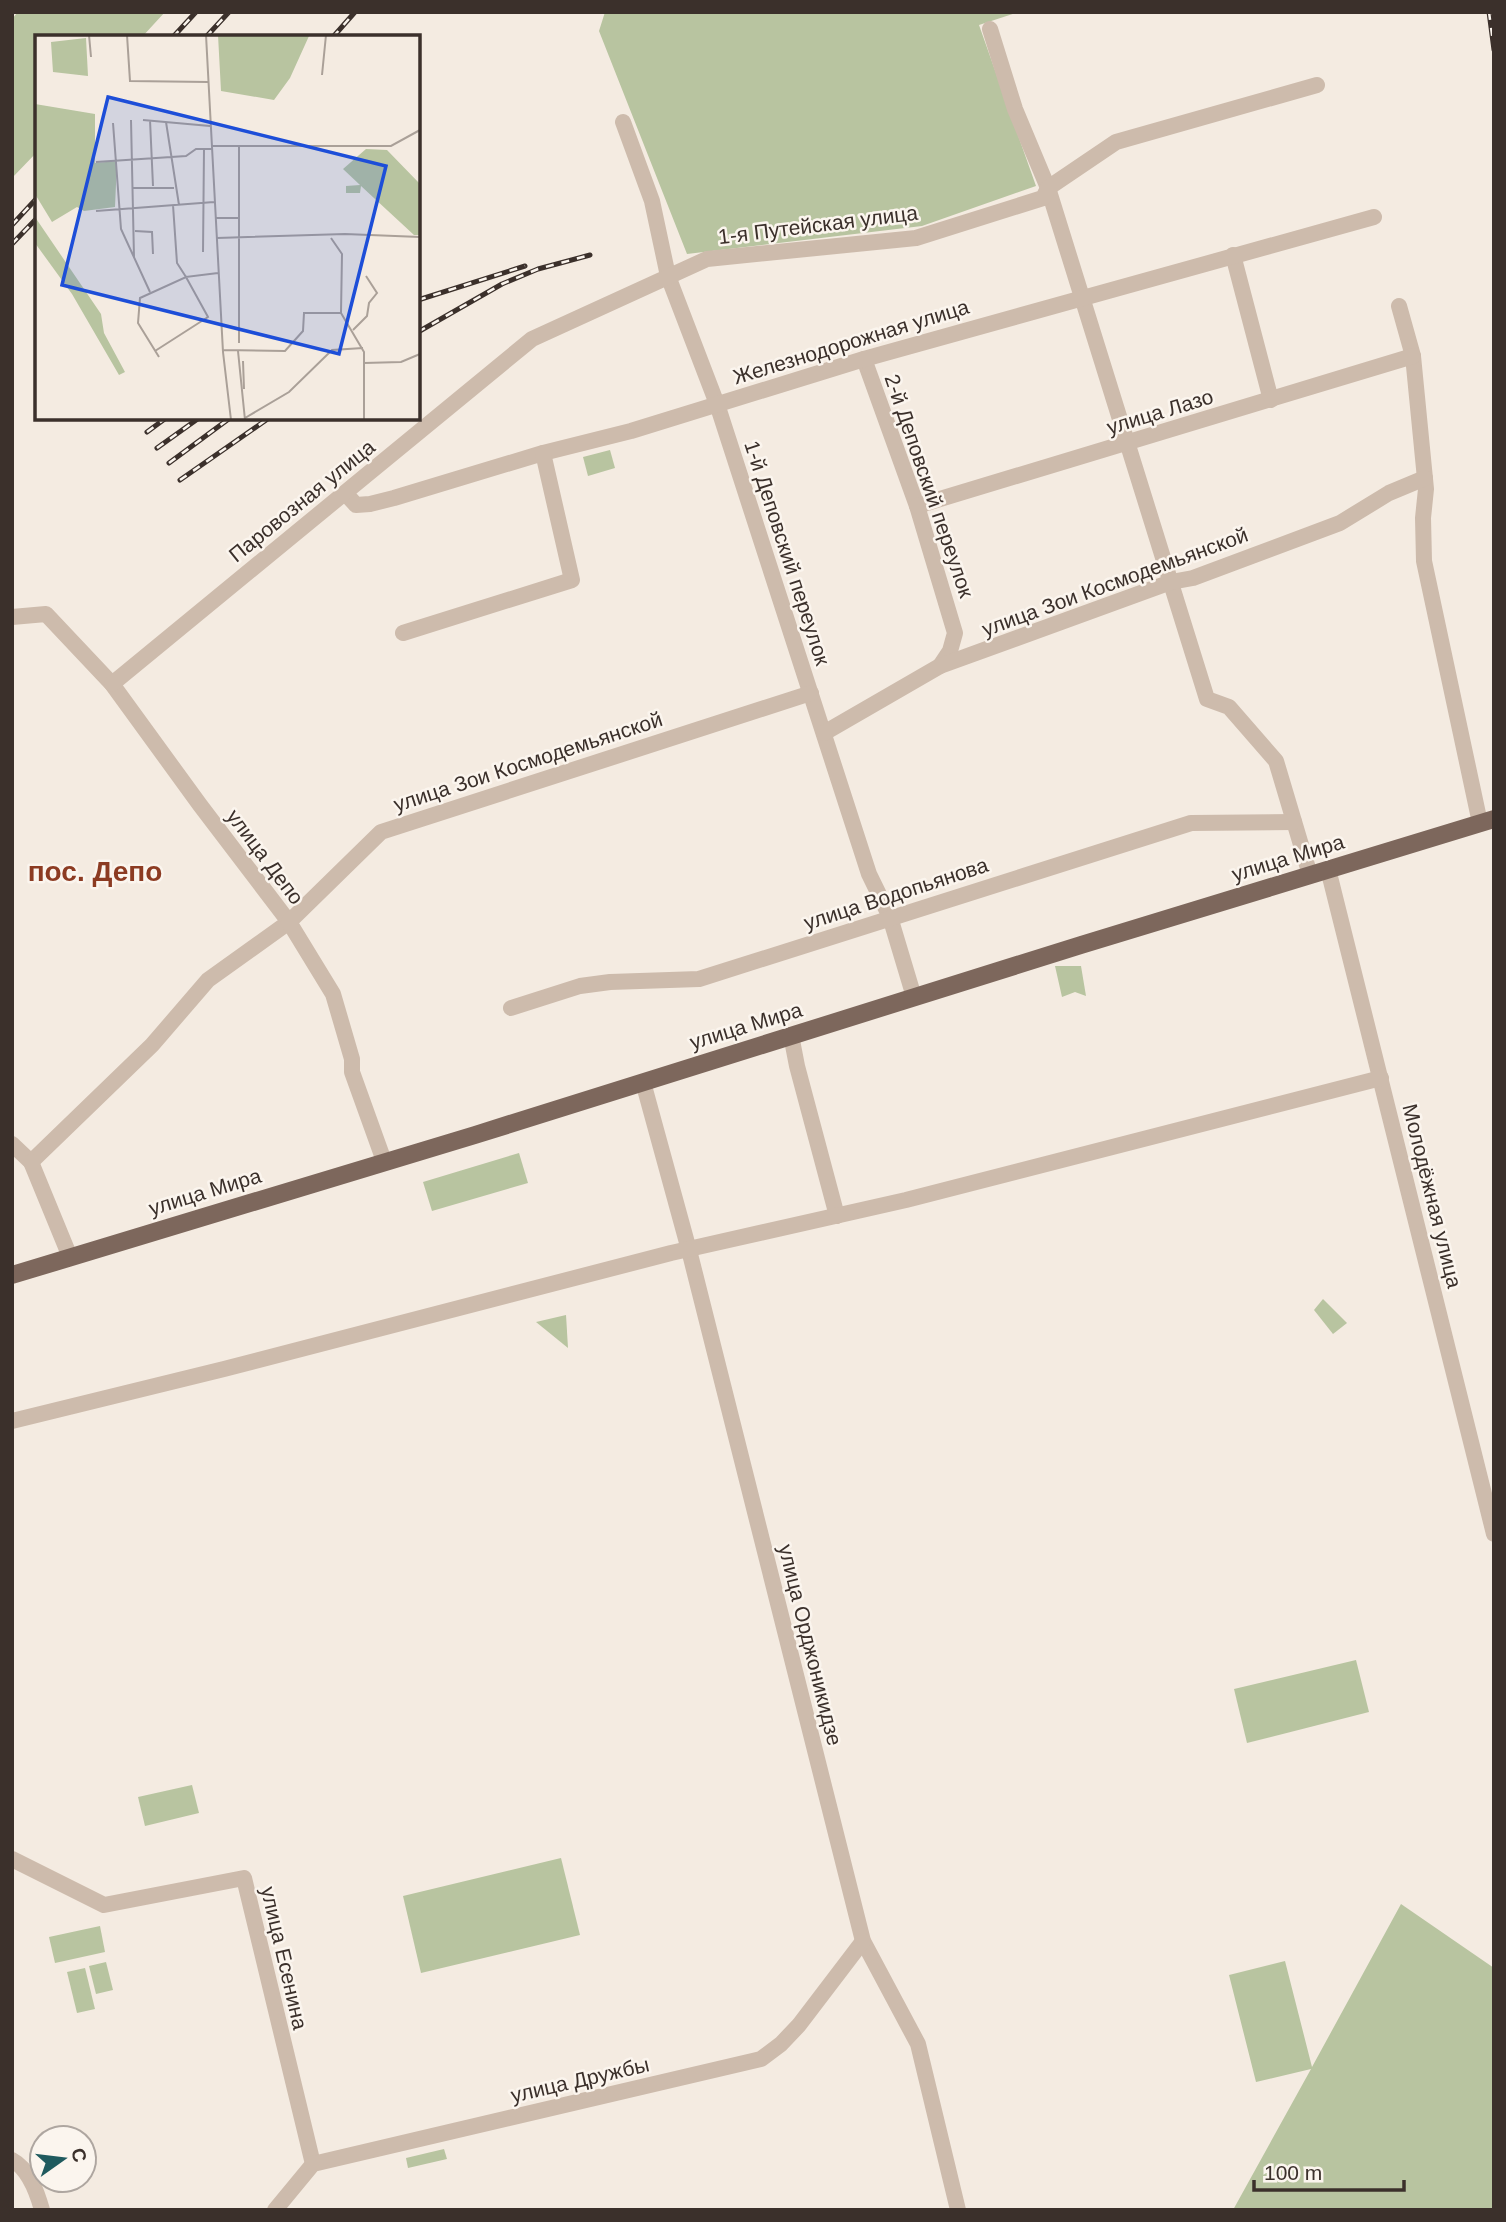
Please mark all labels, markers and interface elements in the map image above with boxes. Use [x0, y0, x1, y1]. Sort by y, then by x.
inset map [35, 35, 420, 420]
street label: 1-я Путейская улица [717, 201, 919, 248]
street label: Железнодорожная улица [730, 295, 972, 388]
street label: 2-й Деповский переулок [880, 371, 979, 601]
street label: улица Лазо [1104, 384, 1216, 439]
street label: Паровозная улица [224, 435, 379, 566]
street label: 1-й Деповский переулок [740, 438, 835, 669]
street label: улица Зои Космодемьянской [979, 523, 1251, 640]
street label: улица Зои Космодемьянской [391, 707, 665, 816]
street label: улица Депо [222, 805, 308, 909]
street label: улица Мира [1229, 829, 1347, 885]
street label: улица Водопьянова [801, 853, 991, 934]
district label: пос. Депо [28, 856, 162, 887]
street label: улица Мира [687, 997, 805, 1053]
street label: Молодёжная улица [1398, 1101, 1467, 1291]
street label: улица Мира [146, 1163, 264, 1219]
street label: улица Орджоникидзе [774, 1542, 847, 1748]
street label: улица Есенина [257, 1884, 312, 2032]
street label: улица Дружбы [508, 2052, 651, 2107]
north arrow [28, 2124, 98, 2194]
text: С [67, 2146, 91, 2164]
scale bar [1254, 2148, 1404, 2192]
text: 100 m [1264, 2161, 1322, 2184]

